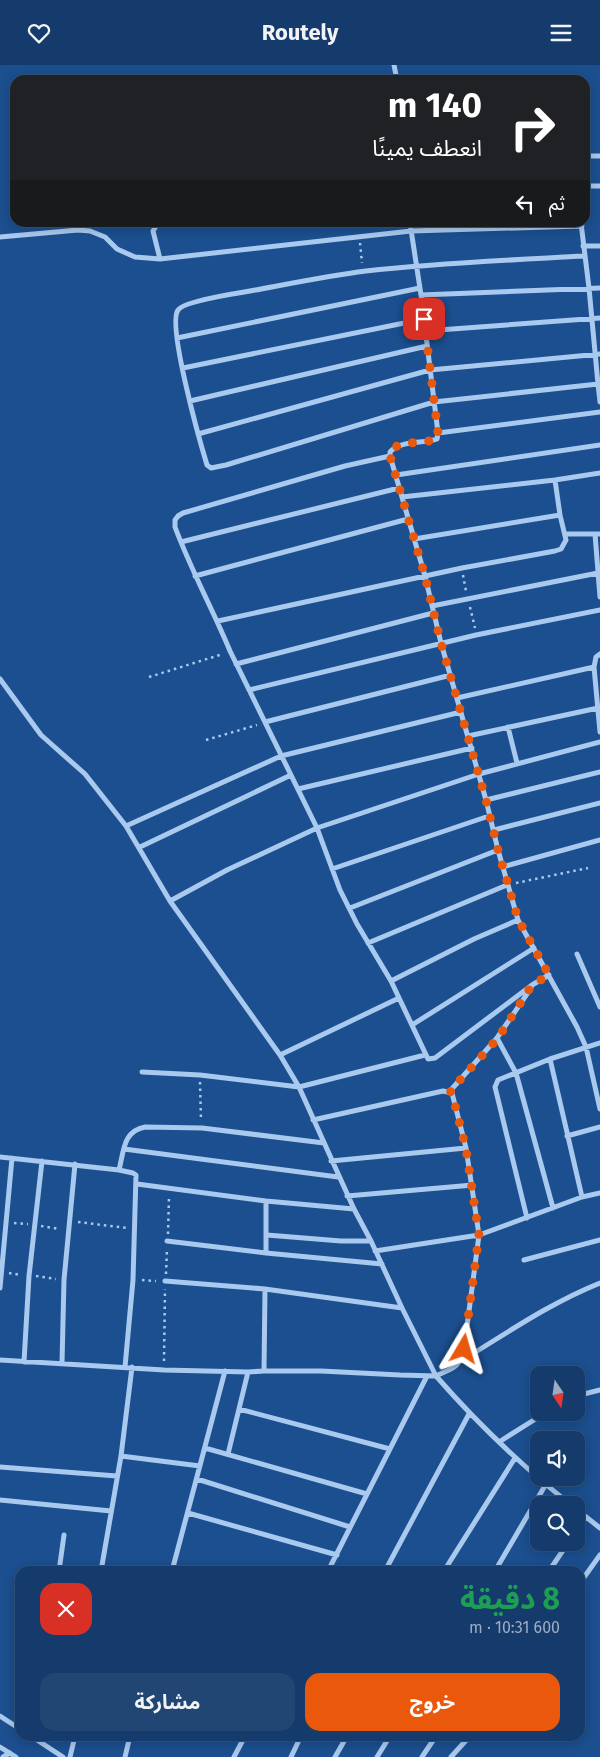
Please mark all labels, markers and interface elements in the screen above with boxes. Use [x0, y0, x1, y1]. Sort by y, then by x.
icon: heart [25, 19, 53, 47]
text: Routely [262, 19, 338, 46]
icon: menu [547, 19, 575, 47]
text: 140 m [388, 84, 482, 126]
icon: right [500, 95, 565, 160]
text: انعطف يمينًا [372, 135, 482, 162]
icon: left [511, 190, 539, 218]
text: ثم [549, 192, 565, 215]
pin [403, 298, 445, 340]
icon: arrive [410, 305, 438, 333]
position arrow [437, 1322, 489, 1374]
north arrow [530, 1366, 585, 1421]
map controls [530, 1366, 585, 1551]
button: sound [530, 1431, 585, 1486]
button: search [530, 1496, 585, 1551]
text: 8 دقيقة [460, 1581, 560, 1617]
button: close [40, 1583, 92, 1635]
text: 600 m · 10:31 [469, 1618, 560, 1637]
button: مشاركة [40, 1673, 295, 1731]
button: خروج [305, 1673, 560, 1731]

